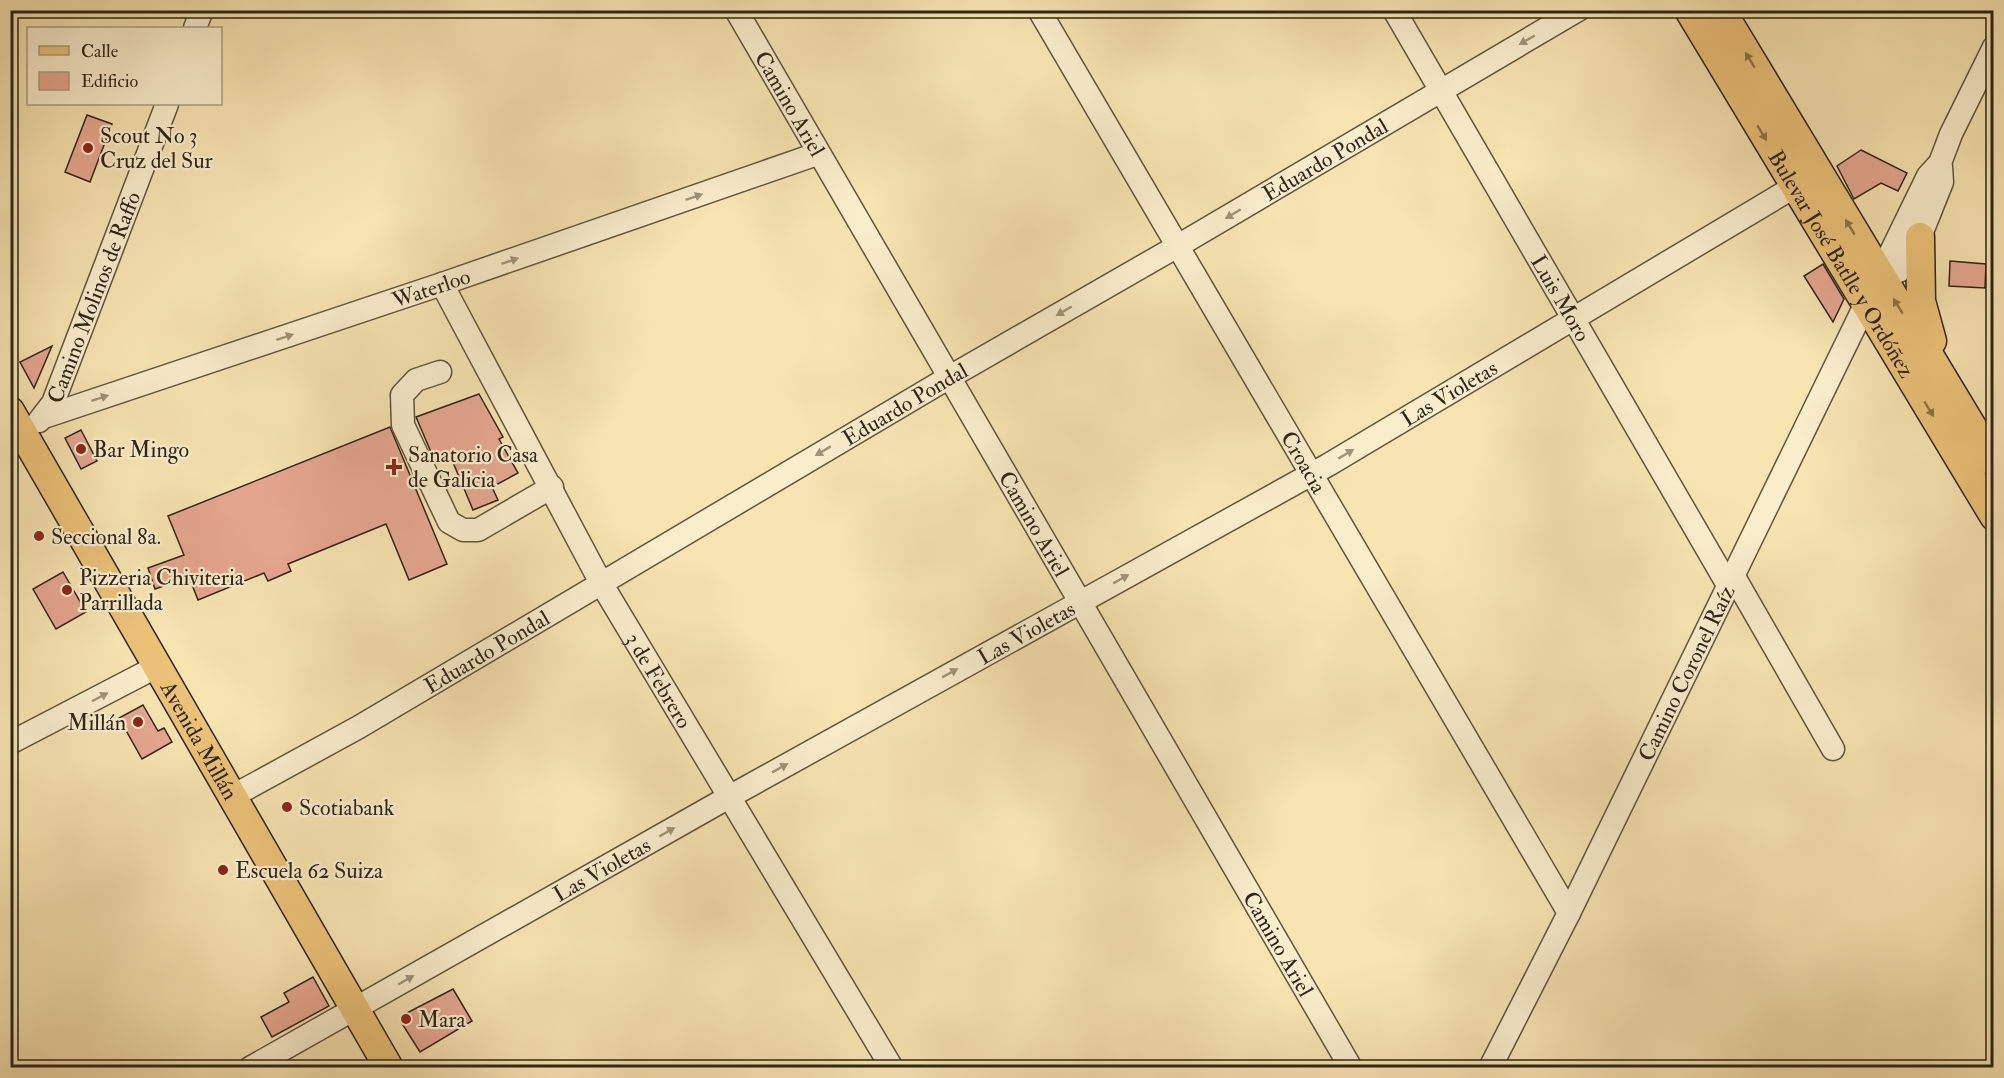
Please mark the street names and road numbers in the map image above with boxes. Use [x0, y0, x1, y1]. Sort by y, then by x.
street label: Camino Ariel [748, 46, 831, 162]
street label: Eduardo Pondal [1258, 112, 1393, 208]
street label: Bulevar José Batlle y Ordóñez [1762, 145, 1920, 383]
street label: Camino Molinos de Raffo [41, 188, 147, 407]
street label: Luis Moro [1524, 250, 1597, 347]
street label: Waterloo [388, 262, 474, 315]
street label: Las Violetas [1396, 354, 1503, 433]
street label: Eduardo Pondal [837, 357, 973, 452]
street label: Croacia [1274, 426, 1333, 499]
street label: Camino Ariel [992, 466, 1075, 582]
street label: Camino Coronel Raíz [1632, 581, 1742, 766]
street label: Las Violetas [973, 595, 1080, 671]
street label: Eduardo Pondal [419, 604, 555, 700]
street label: 3 de Febrero [619, 628, 698, 734]
street label: Avenida Millán [153, 675, 244, 805]
street label: Las Violetas [548, 831, 656, 909]
street label: Camino Ariel [1236, 886, 1320, 1002]

